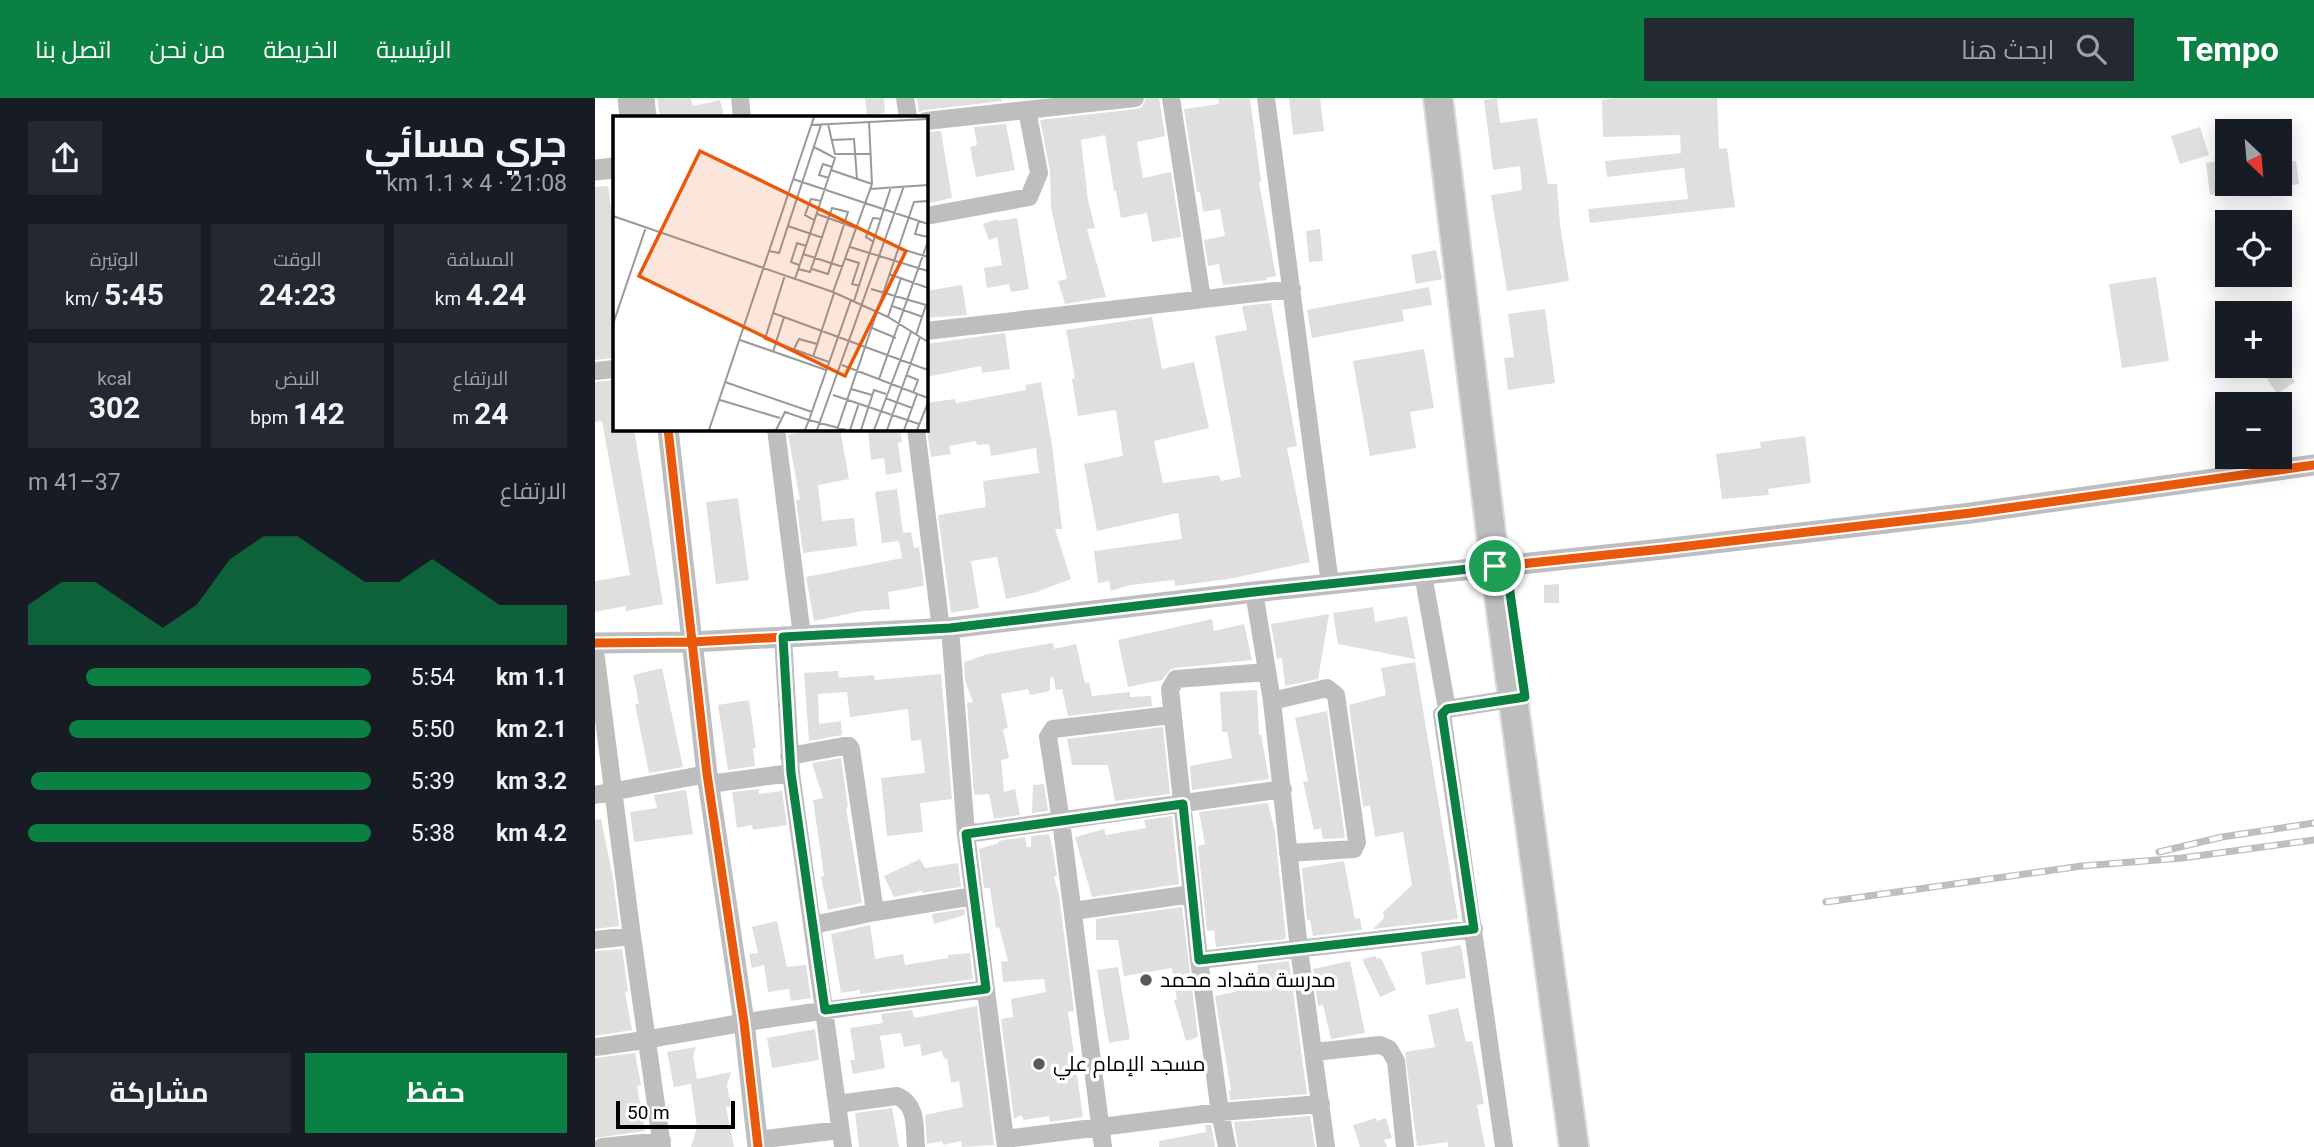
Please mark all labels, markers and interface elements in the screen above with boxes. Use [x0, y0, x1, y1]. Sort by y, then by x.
search box [1644, 18, 2134, 81]
icon: search [2072, 30, 2110, 68]
text: Tempo [2176, 30, 2279, 69]
text: ابحث هنا [1961, 35, 2054, 65]
text: اتصل بنا [35, 36, 112, 64]
text: من نحن [150, 36, 225, 64]
text: الخريطة [263, 36, 338, 64]
text: الرئيسية [376, 36, 452, 64]
inset map [613, 116, 927, 430]
north arrow [2215, 119, 2293, 196]
map controls [2215, 119, 2292, 469]
button: share [28, 121, 102, 195]
text: جري مسائي [365, 122, 567, 166]
text: 21:08 · 4 × 1.1 km [386, 170, 567, 197]
button: locate [2215, 210, 2292, 287]
text: الوتيرة [90, 248, 139, 271]
text: الوقت [273, 248, 322, 271]
text: المسافة [447, 248, 514, 271]
text: 5:45 [104, 277, 164, 312]
text: 24:23 [259, 277, 336, 312]
text: 4.24 [466, 277, 526, 312]
text: /km [65, 287, 104, 310]
text: km [435, 287, 466, 310]
button: + [2215, 301, 2292, 378]
text: kcal [97, 367, 132, 390]
text: النبض [275, 367, 320, 390]
text: الارتفاع [453, 367, 508, 390]
text: 302 [89, 390, 140, 425]
button: − [2215, 392, 2292, 469]
text: 142 [293, 396, 345, 431]
text: 24 [474, 396, 508, 431]
text: bpm [250, 406, 293, 429]
text: m [453, 406, 474, 429]
text: 37–41 m [28, 469, 121, 496]
text: الارتفاع [500, 478, 567, 505]
pin [1465, 536, 1525, 596]
icon: arrive [1476, 547, 1514, 585]
text: 5:54 [411, 664, 455, 691]
text: 1.1 km [496, 664, 567, 691]
text: 5:50 [411, 716, 455, 743]
text: 2.1 km [496, 716, 567, 743]
text: 5:39 [411, 768, 455, 795]
text: 3.2 km [496, 768, 567, 795]
text: 5:38 [411, 820, 455, 847]
text: 4.2 km [496, 820, 567, 847]
place label: مدرسة مقداد محمد [1160, 968, 1336, 992]
marker: مدرسة مقداد محمد [1138, 972, 1154, 988]
place label: مسجد الإمام علي [1053, 1052, 1205, 1080]
button: مشاركة [28, 1053, 291, 1133]
button: حفظ [305, 1053, 567, 1133]
marker: مسجد الإمام علي [1031, 1056, 1047, 1072]
scale bar [616, 1098, 735, 1130]
text: 50 m [627, 1101, 670, 1124]

